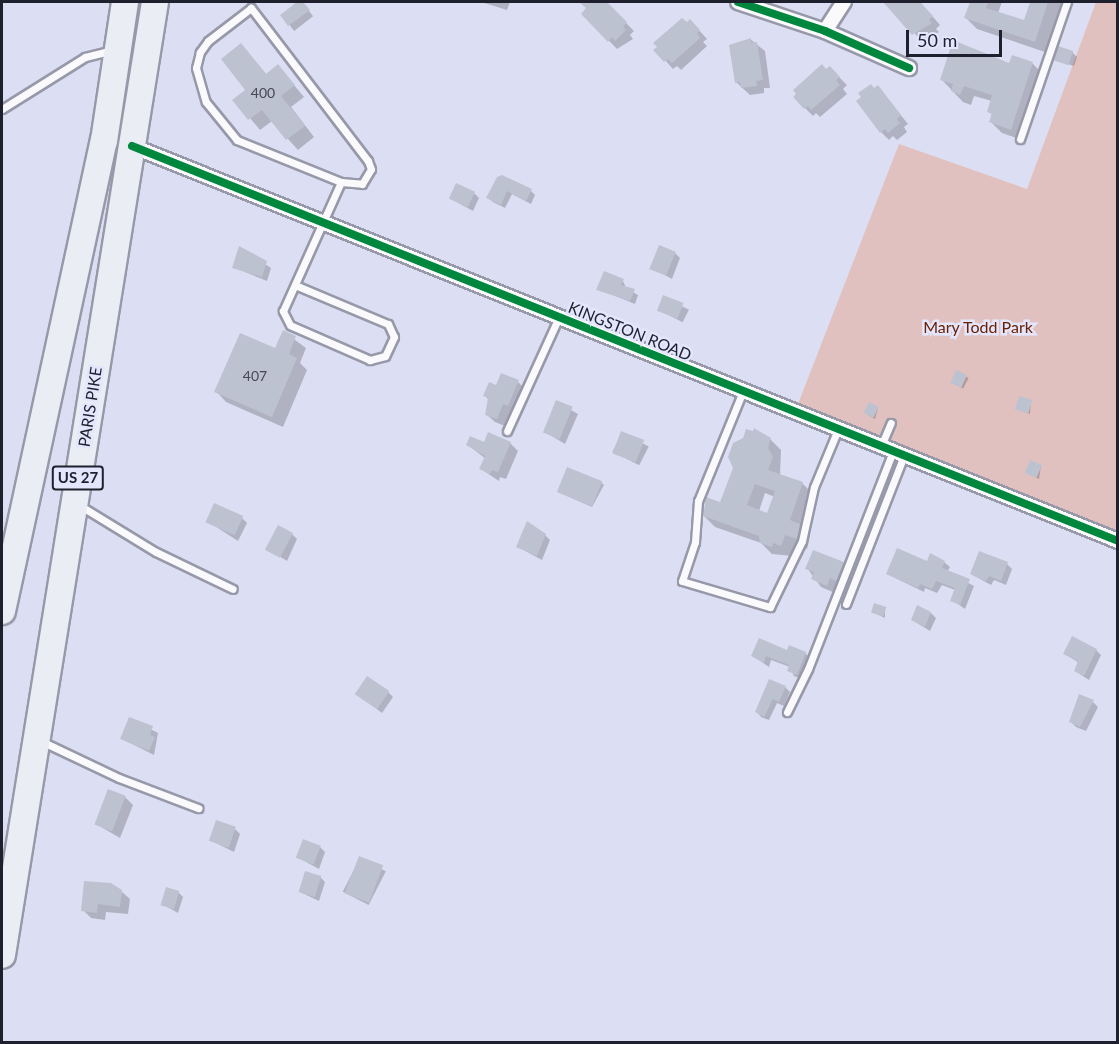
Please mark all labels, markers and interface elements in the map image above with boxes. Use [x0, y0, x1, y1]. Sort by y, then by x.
scale bar [909, 18, 1005, 56]
text: 50 m [917, 29, 957, 51]
house number: 400 [251, 85, 275, 101]
street label: KINGSTON ROAD [566, 298, 694, 364]
park label: Mary Todd Park [923, 317, 1033, 337]
street label: PARIS PIKE [74, 366, 106, 448]
house number: 407 [243, 368, 267, 384]
road number: US 27 [51, 466, 105, 490]

